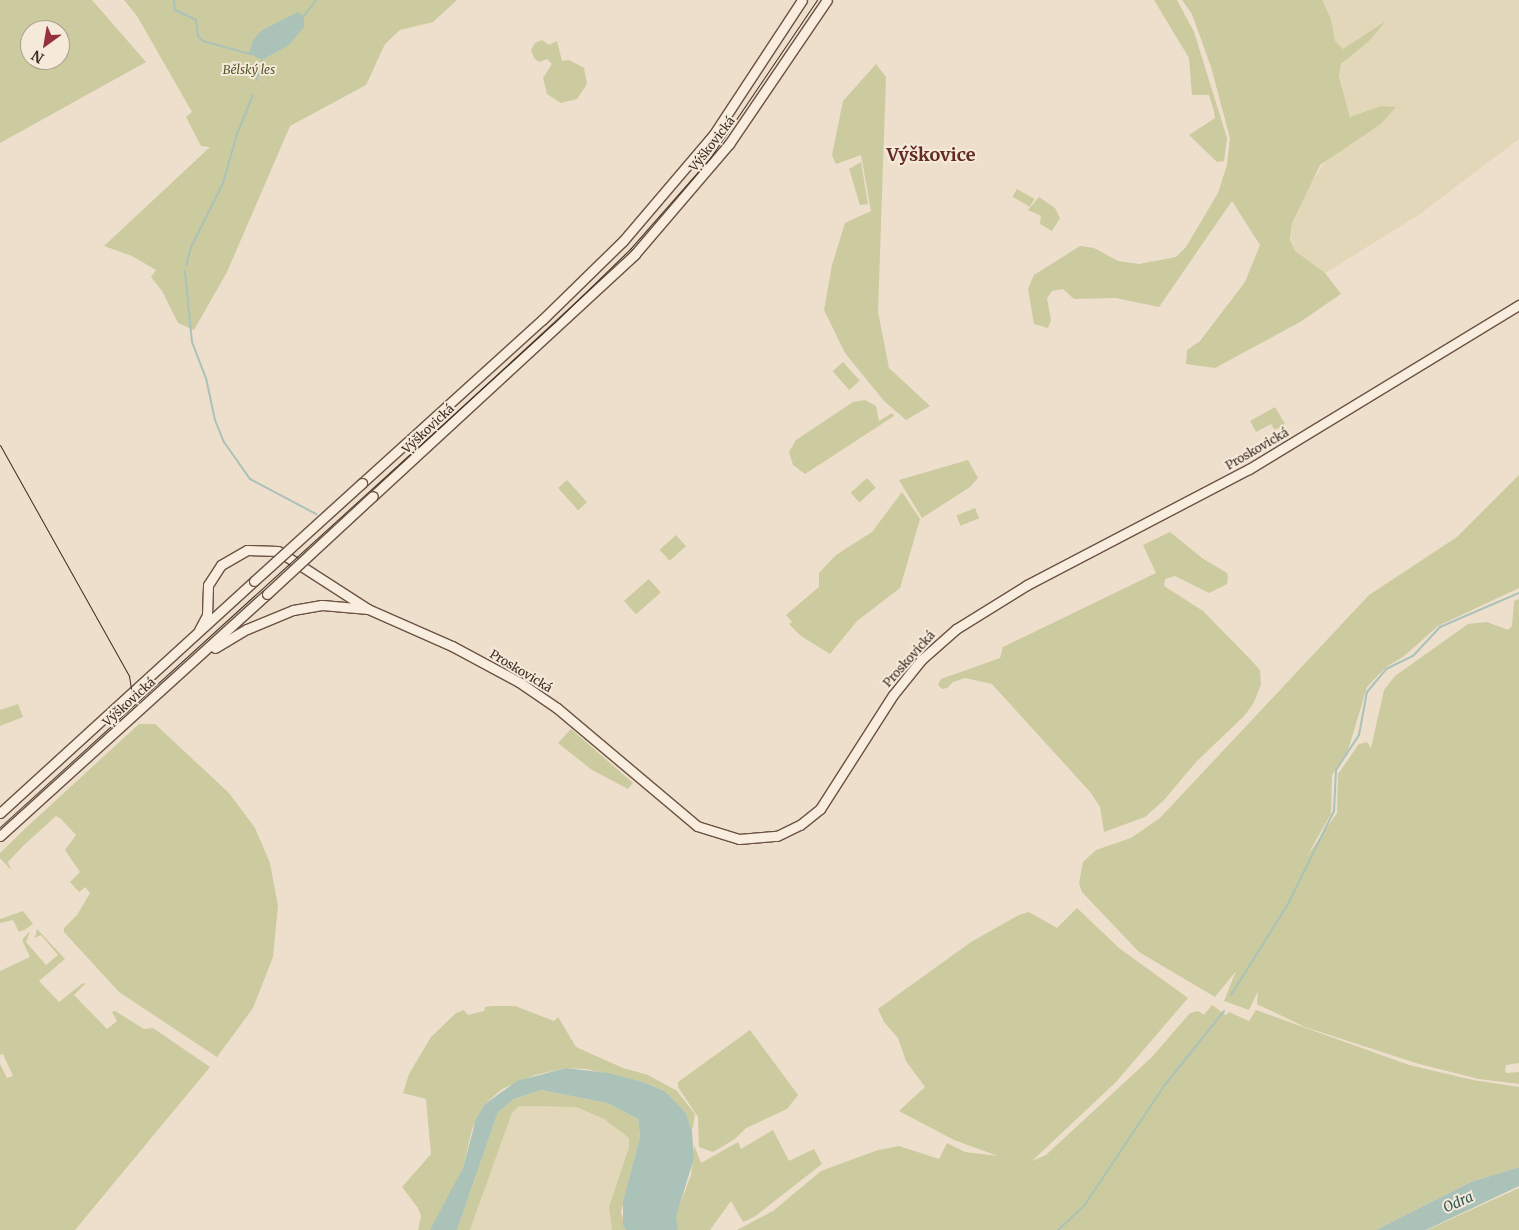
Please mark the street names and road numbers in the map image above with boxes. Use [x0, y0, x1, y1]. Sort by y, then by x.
street label: Výškovická [686, 114, 738, 174]
street label: Výškovická [399, 401, 457, 457]
street label: Proskovická [1223, 425, 1291, 473]
street label: Proskovická [880, 628, 938, 690]
street label: Proskovická [487, 647, 555, 695]
street label: Výškovická [100, 675, 158, 729]

